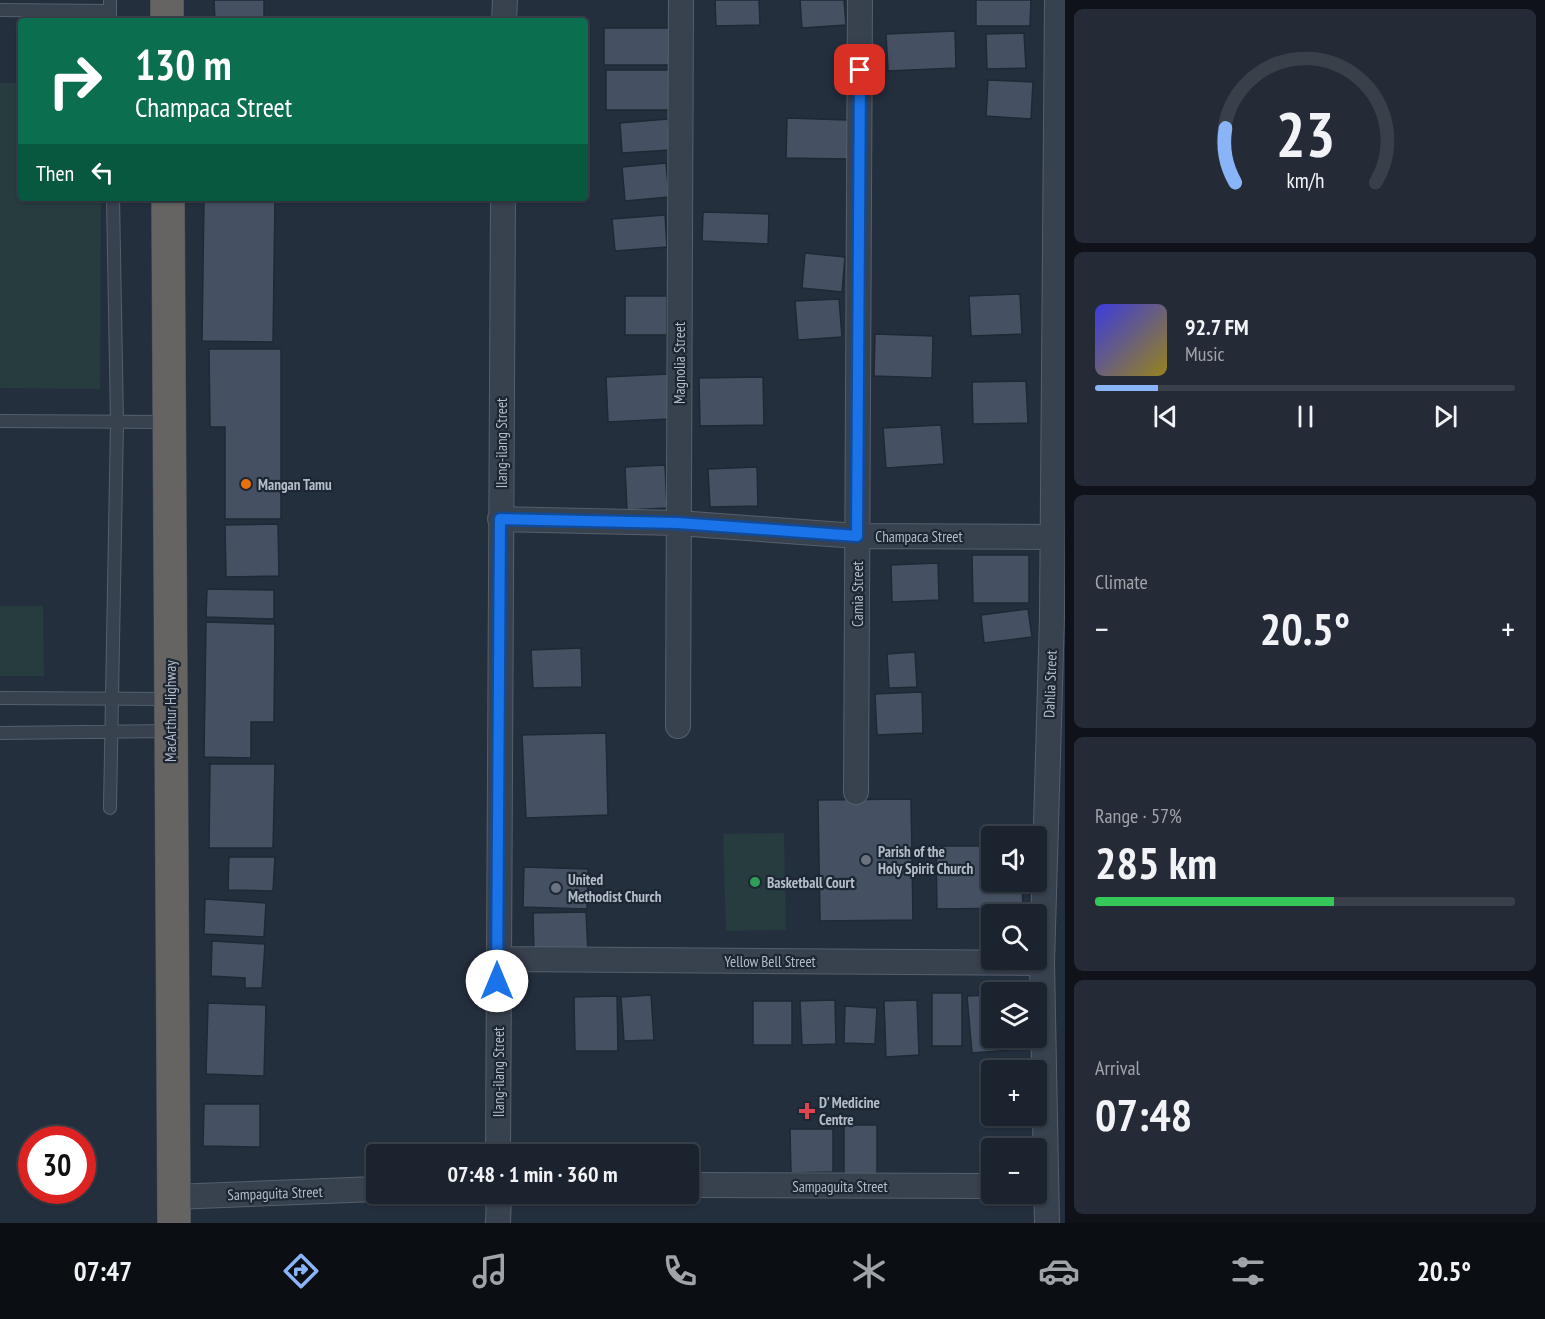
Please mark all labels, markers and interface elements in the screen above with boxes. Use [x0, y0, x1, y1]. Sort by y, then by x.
text: 130 m [135, 37, 232, 92]
icon: right [36, 42, 114, 120]
pin [834, 44, 885, 95]
icon: arrive [843, 53, 876, 86]
text: Champaca Street [135, 90, 292, 124]
text: 23 [1275, 93, 1335, 174]
icon: left [86, 156, 119, 189]
text: Then [36, 159, 74, 187]
text: km/h [1286, 166, 1324, 194]
text: 92.7 FM [1185, 313, 1249, 341]
street label: Magnolia Street [670, 322, 689, 404]
text: Music [1185, 341, 1225, 367]
street label: Ilang-ilang Street [492, 398, 511, 488]
icon: previous [1149, 400, 1182, 433]
icon: pause [1289, 400, 1322, 433]
icon: next [1429, 400, 1462, 433]
place label: Mangan Tamu [258, 475, 332, 494]
marker: Mangan Tamu [239, 477, 253, 491]
street label: Champaca Street [875, 527, 963, 546]
street label: Camia Street [848, 561, 867, 627]
text: Climate [1095, 569, 1148, 595]
text: 20.5° [1260, 599, 1350, 657]
text: − [1095, 607, 1109, 650]
text: + [1501, 607, 1515, 650]
street label: Dahlia Street [1039, 650, 1061, 718]
street label: MacArthur Highway [161, 660, 180, 762]
text: Range · 57% [1095, 803, 1182, 829]
map controls [981, 826, 1047, 1204]
button: sound [981, 826, 1047, 892]
text: 285 km [1095, 833, 1217, 891]
place label: Parish of the Holy Spirit Church [878, 842, 974, 878]
marker: Parish of the Holy Spirit Church [859, 853, 873, 867]
place label: United Methodist Church [568, 870, 662, 906]
place label: Basketball Court [767, 873, 855, 892]
marker: Basketball Court [748, 875, 762, 889]
marker: United Methodist Church [549, 881, 563, 895]
button: search [981, 904, 1047, 970]
position arrow [465, 949, 529, 1013]
street label: Yellow Bell Street [724, 952, 816, 971]
button: layers [981, 982, 1047, 1048]
street label: Ilang-ilang Street [489, 1027, 508, 1117]
text: Arrival [1095, 1055, 1140, 1081]
button: + [981, 1060, 1047, 1126]
text: 07:48 [1095, 1085, 1192, 1143]
place label: D' Medicine Centre [819, 1093, 880, 1129]
marker: D' Medicine Centre [800, 1104, 814, 1118]
speed limit sign: 30 [18, 1126, 96, 1204]
button: − [981, 1138, 1047, 1204]
text: 07:48 · 1 min · 360 m [447, 1160, 618, 1188]
street label: Sampaguita Street [792, 1177, 888, 1196]
street label: Sampaguita Street [227, 1182, 323, 1204]
icon: directions [280, 1250, 322, 1292]
icon: music [469, 1250, 511, 1292]
icon: phone [659, 1250, 701, 1292]
icon: climate [848, 1250, 890, 1292]
icon: car [1038, 1250, 1080, 1292]
icon: filters [1227, 1250, 1269, 1292]
text: 07:47 [74, 1254, 132, 1288]
text: 20.5° [1417, 1254, 1471, 1288]

